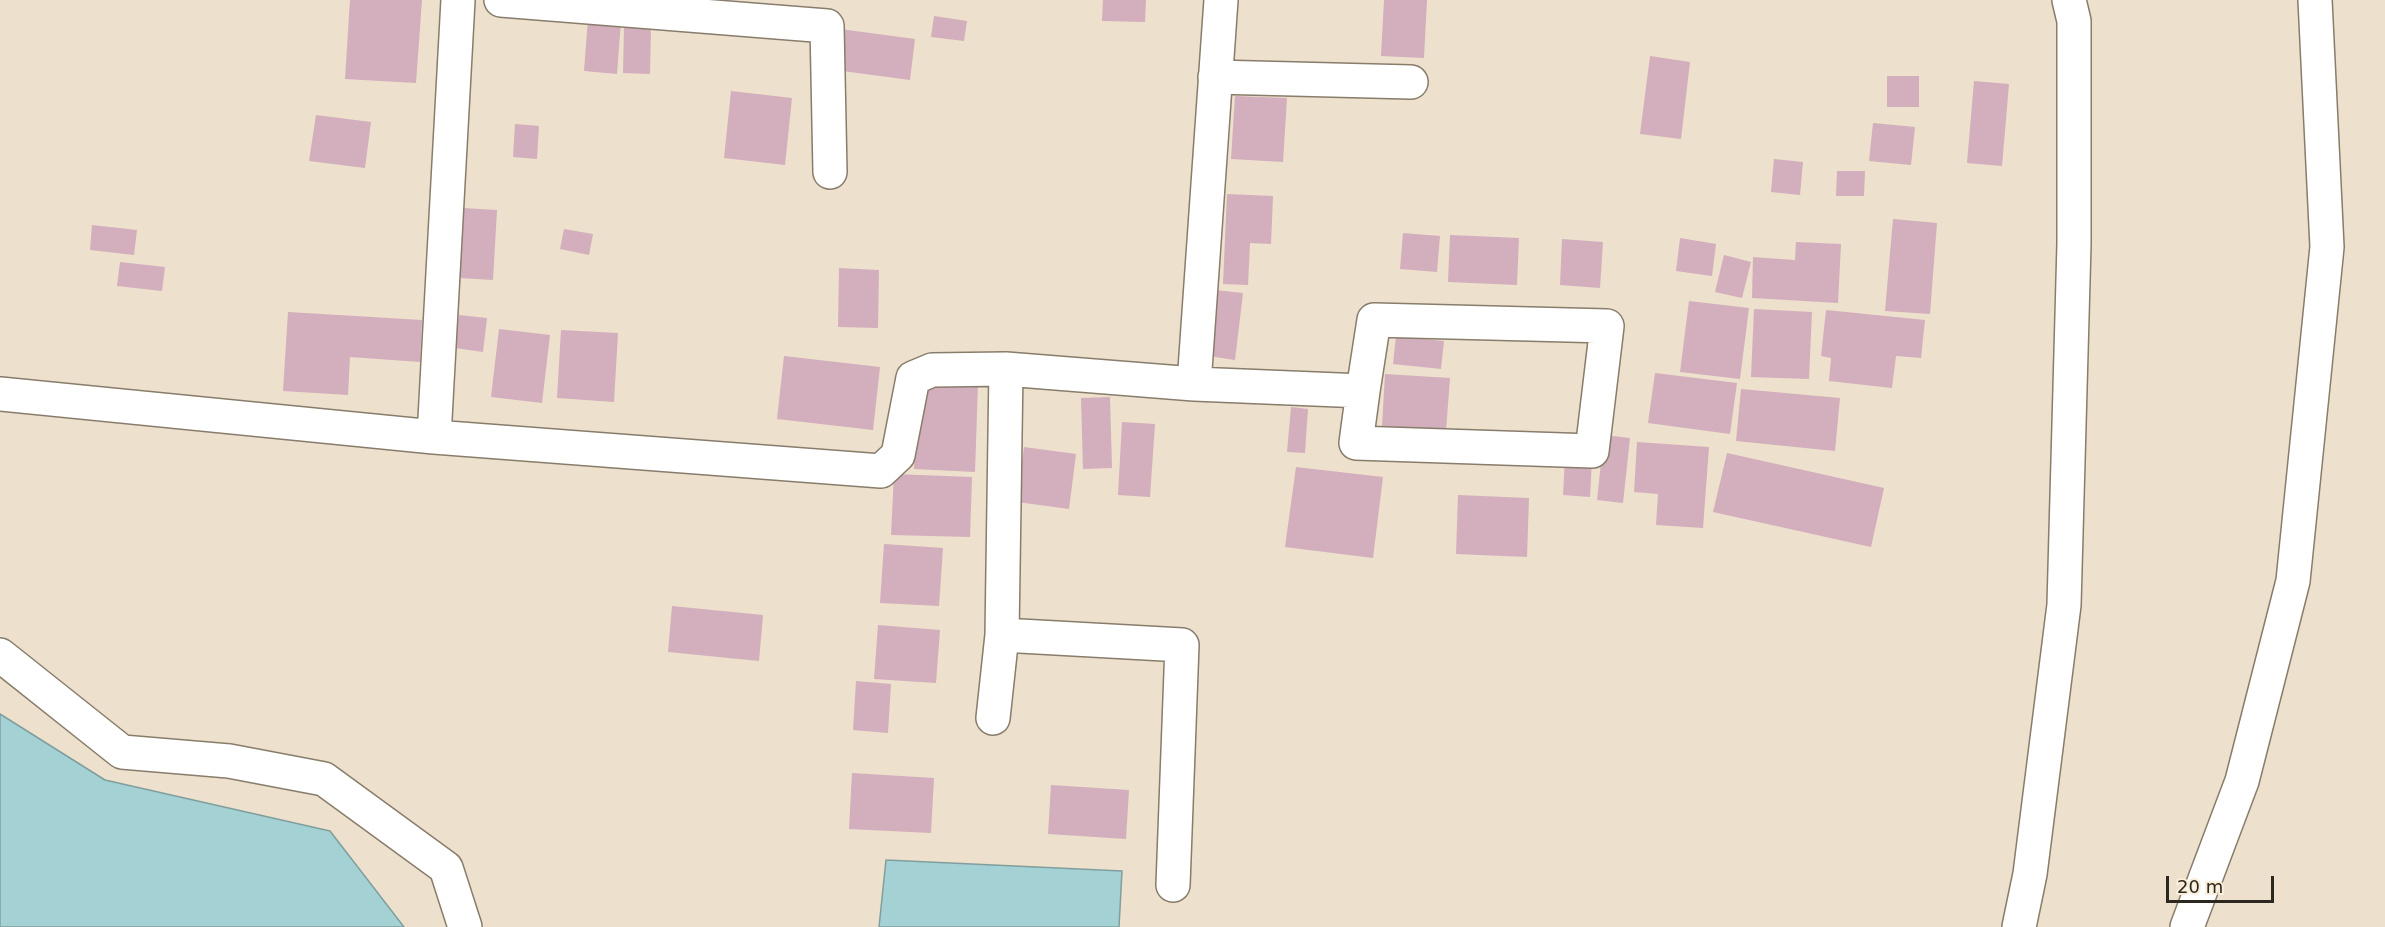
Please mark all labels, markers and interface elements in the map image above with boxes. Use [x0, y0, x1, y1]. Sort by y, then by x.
scale bar [2169, 864, 2277, 902]
text: 20 m [2177, 876, 2223, 897]

